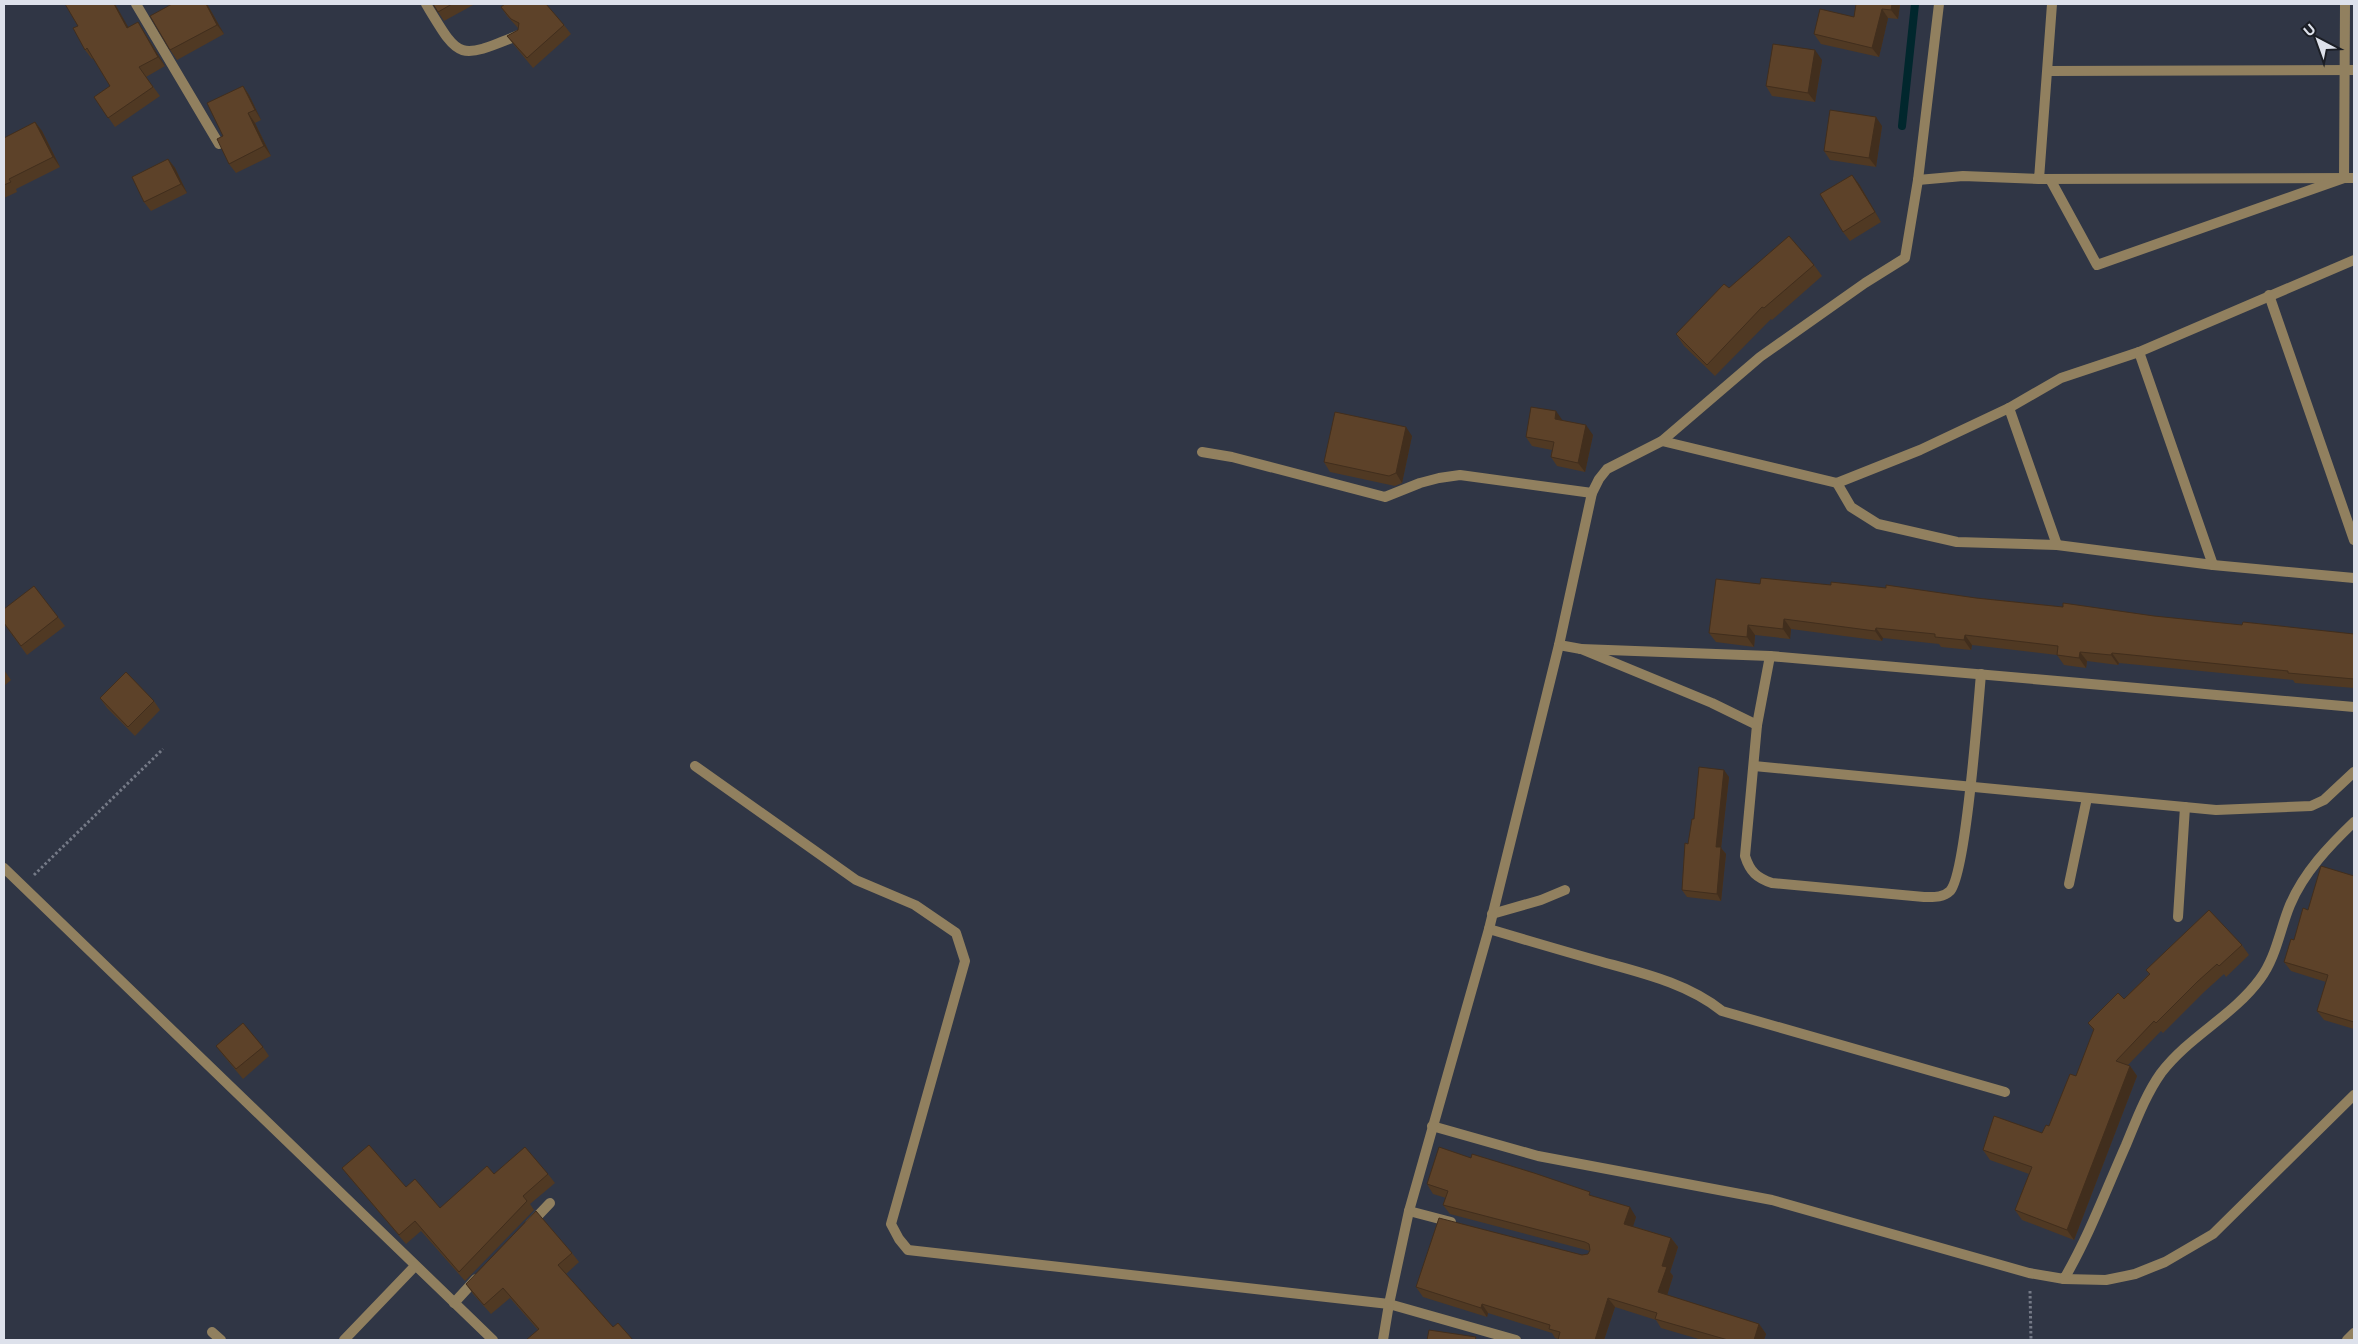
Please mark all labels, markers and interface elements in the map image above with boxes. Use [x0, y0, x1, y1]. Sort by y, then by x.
north arrow [2293, 15, 2343, 65]
text: U [2300, 20, 2319, 40]

